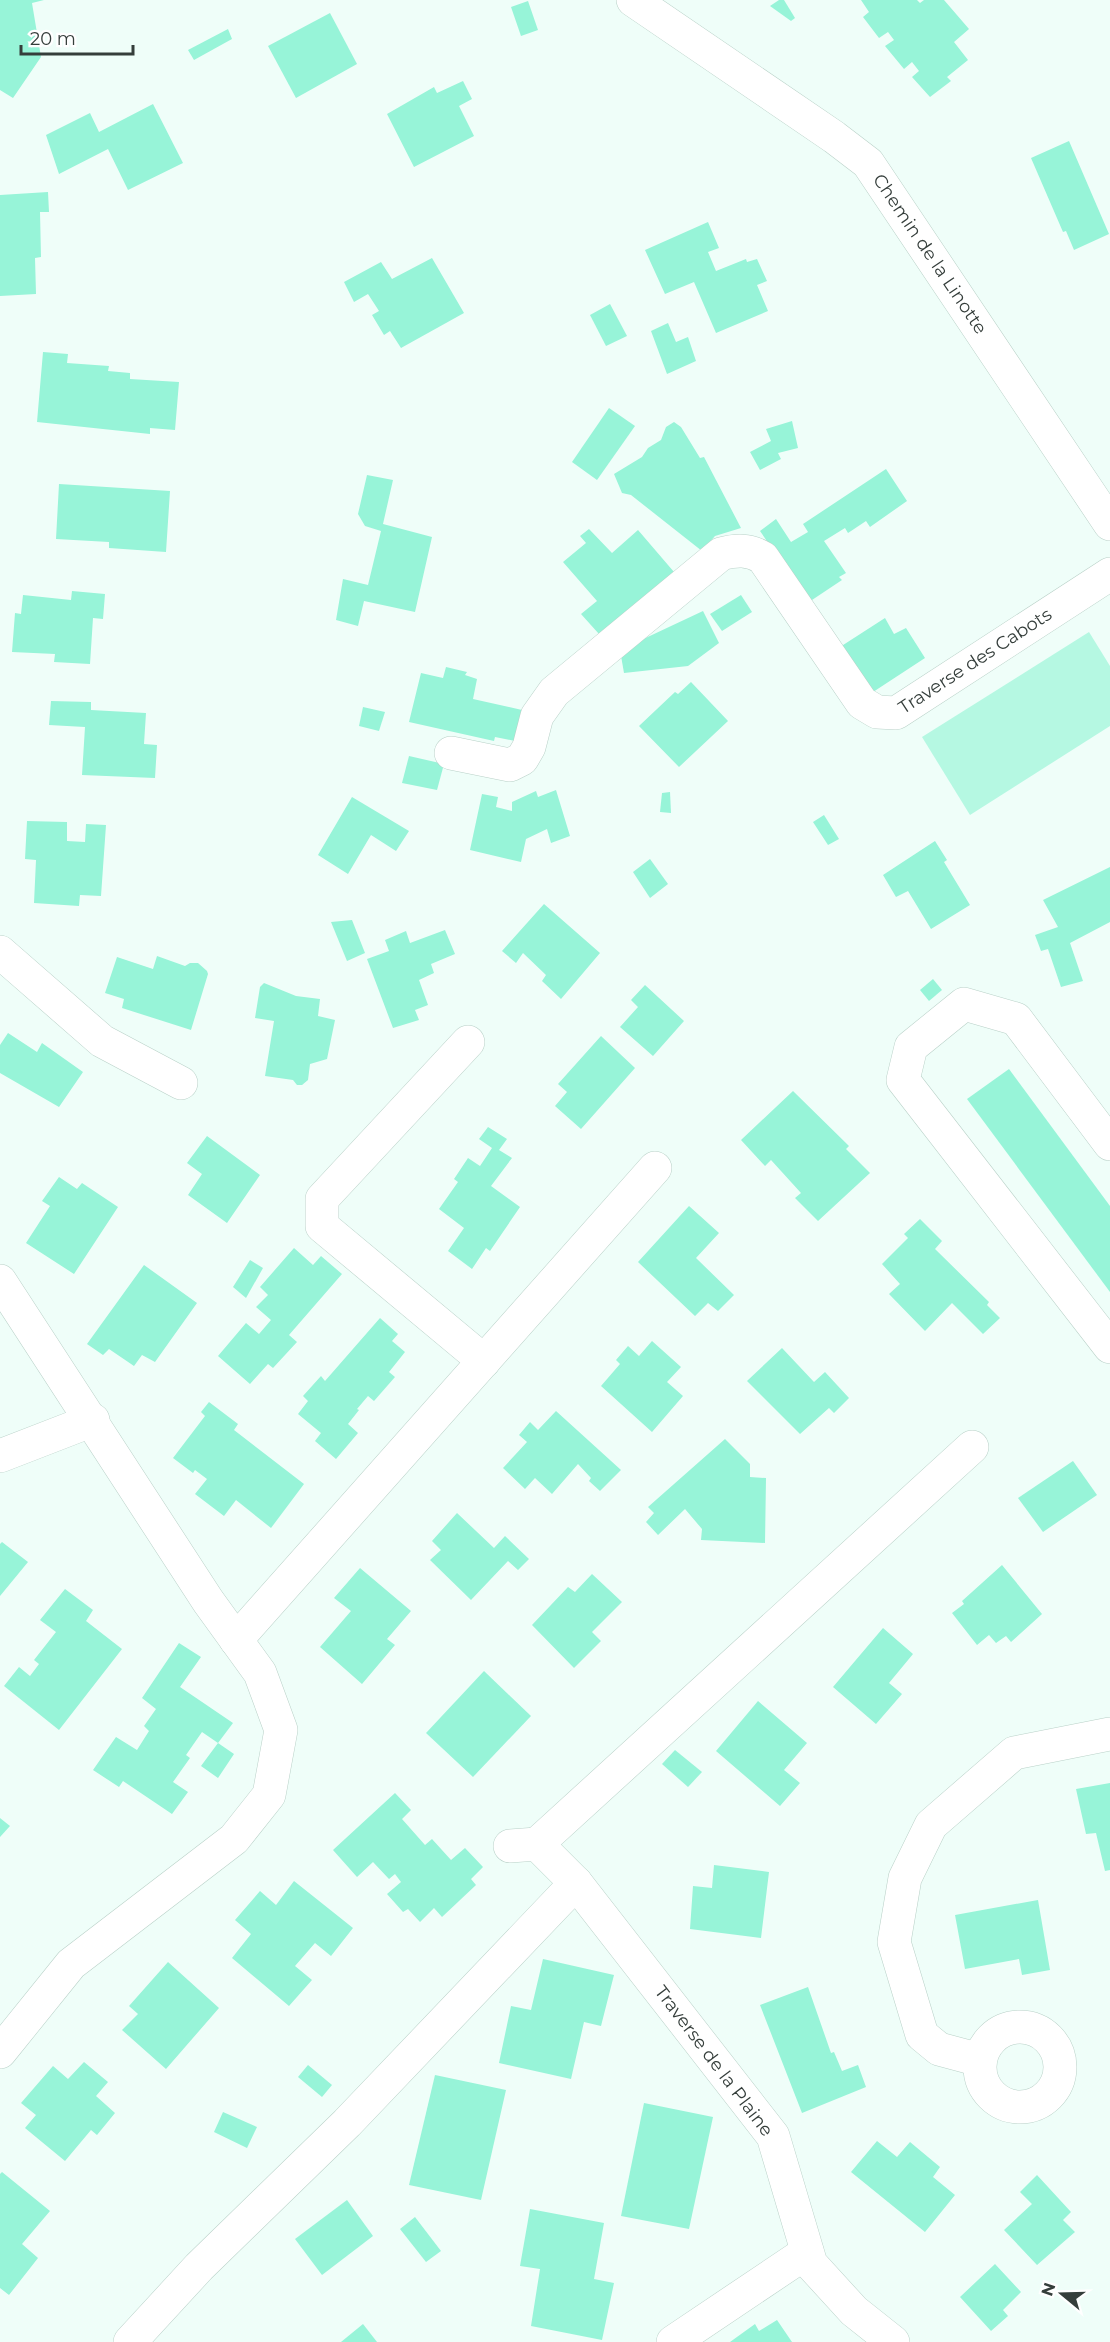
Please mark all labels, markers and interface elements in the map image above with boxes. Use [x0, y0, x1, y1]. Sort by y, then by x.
scale bar [21, 18, 134, 56]
text: 20 m [30, 28, 76, 50]
street label: Chemin de la Linotte [868, 170, 992, 338]
street label: Traverse des Cabots [894, 603, 1056, 719]
street label: Traverse de la Plaine [650, 1981, 778, 2141]
north arrow [1032, 2264, 1092, 2324]
text: N [1037, 2280, 1059, 2298]

